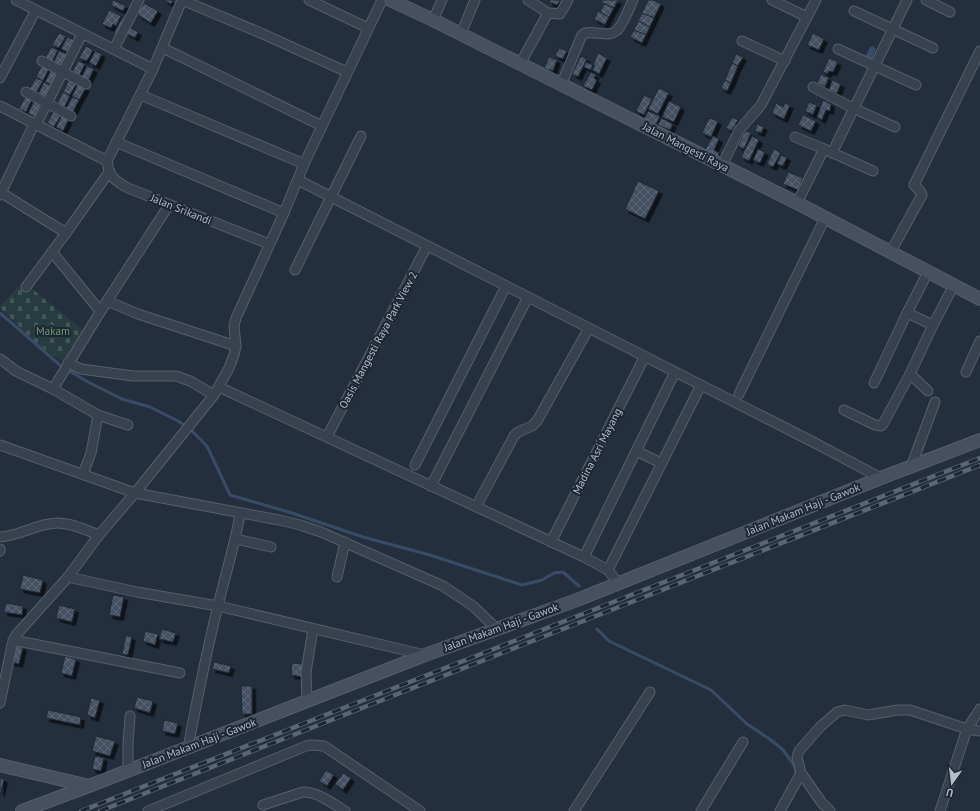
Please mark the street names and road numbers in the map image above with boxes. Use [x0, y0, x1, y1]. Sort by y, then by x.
street label: Jalan Mangesti Raya [640, 119, 731, 175]
street label: Jalan Srikandi [148, 190, 214, 228]
street label: Oasis Mangesti Raya Park View 2 [336, 269, 420, 411]
street label: Madina Asri Mayang [569, 406, 625, 496]
street label: Jalan Makam Haji - Gawok [743, 480, 862, 539]
street label: Jalan Makam Haji - Gawok [441, 599, 561, 655]
street label: Jalan Makam Haji - Gawok [139, 714, 259, 772]

